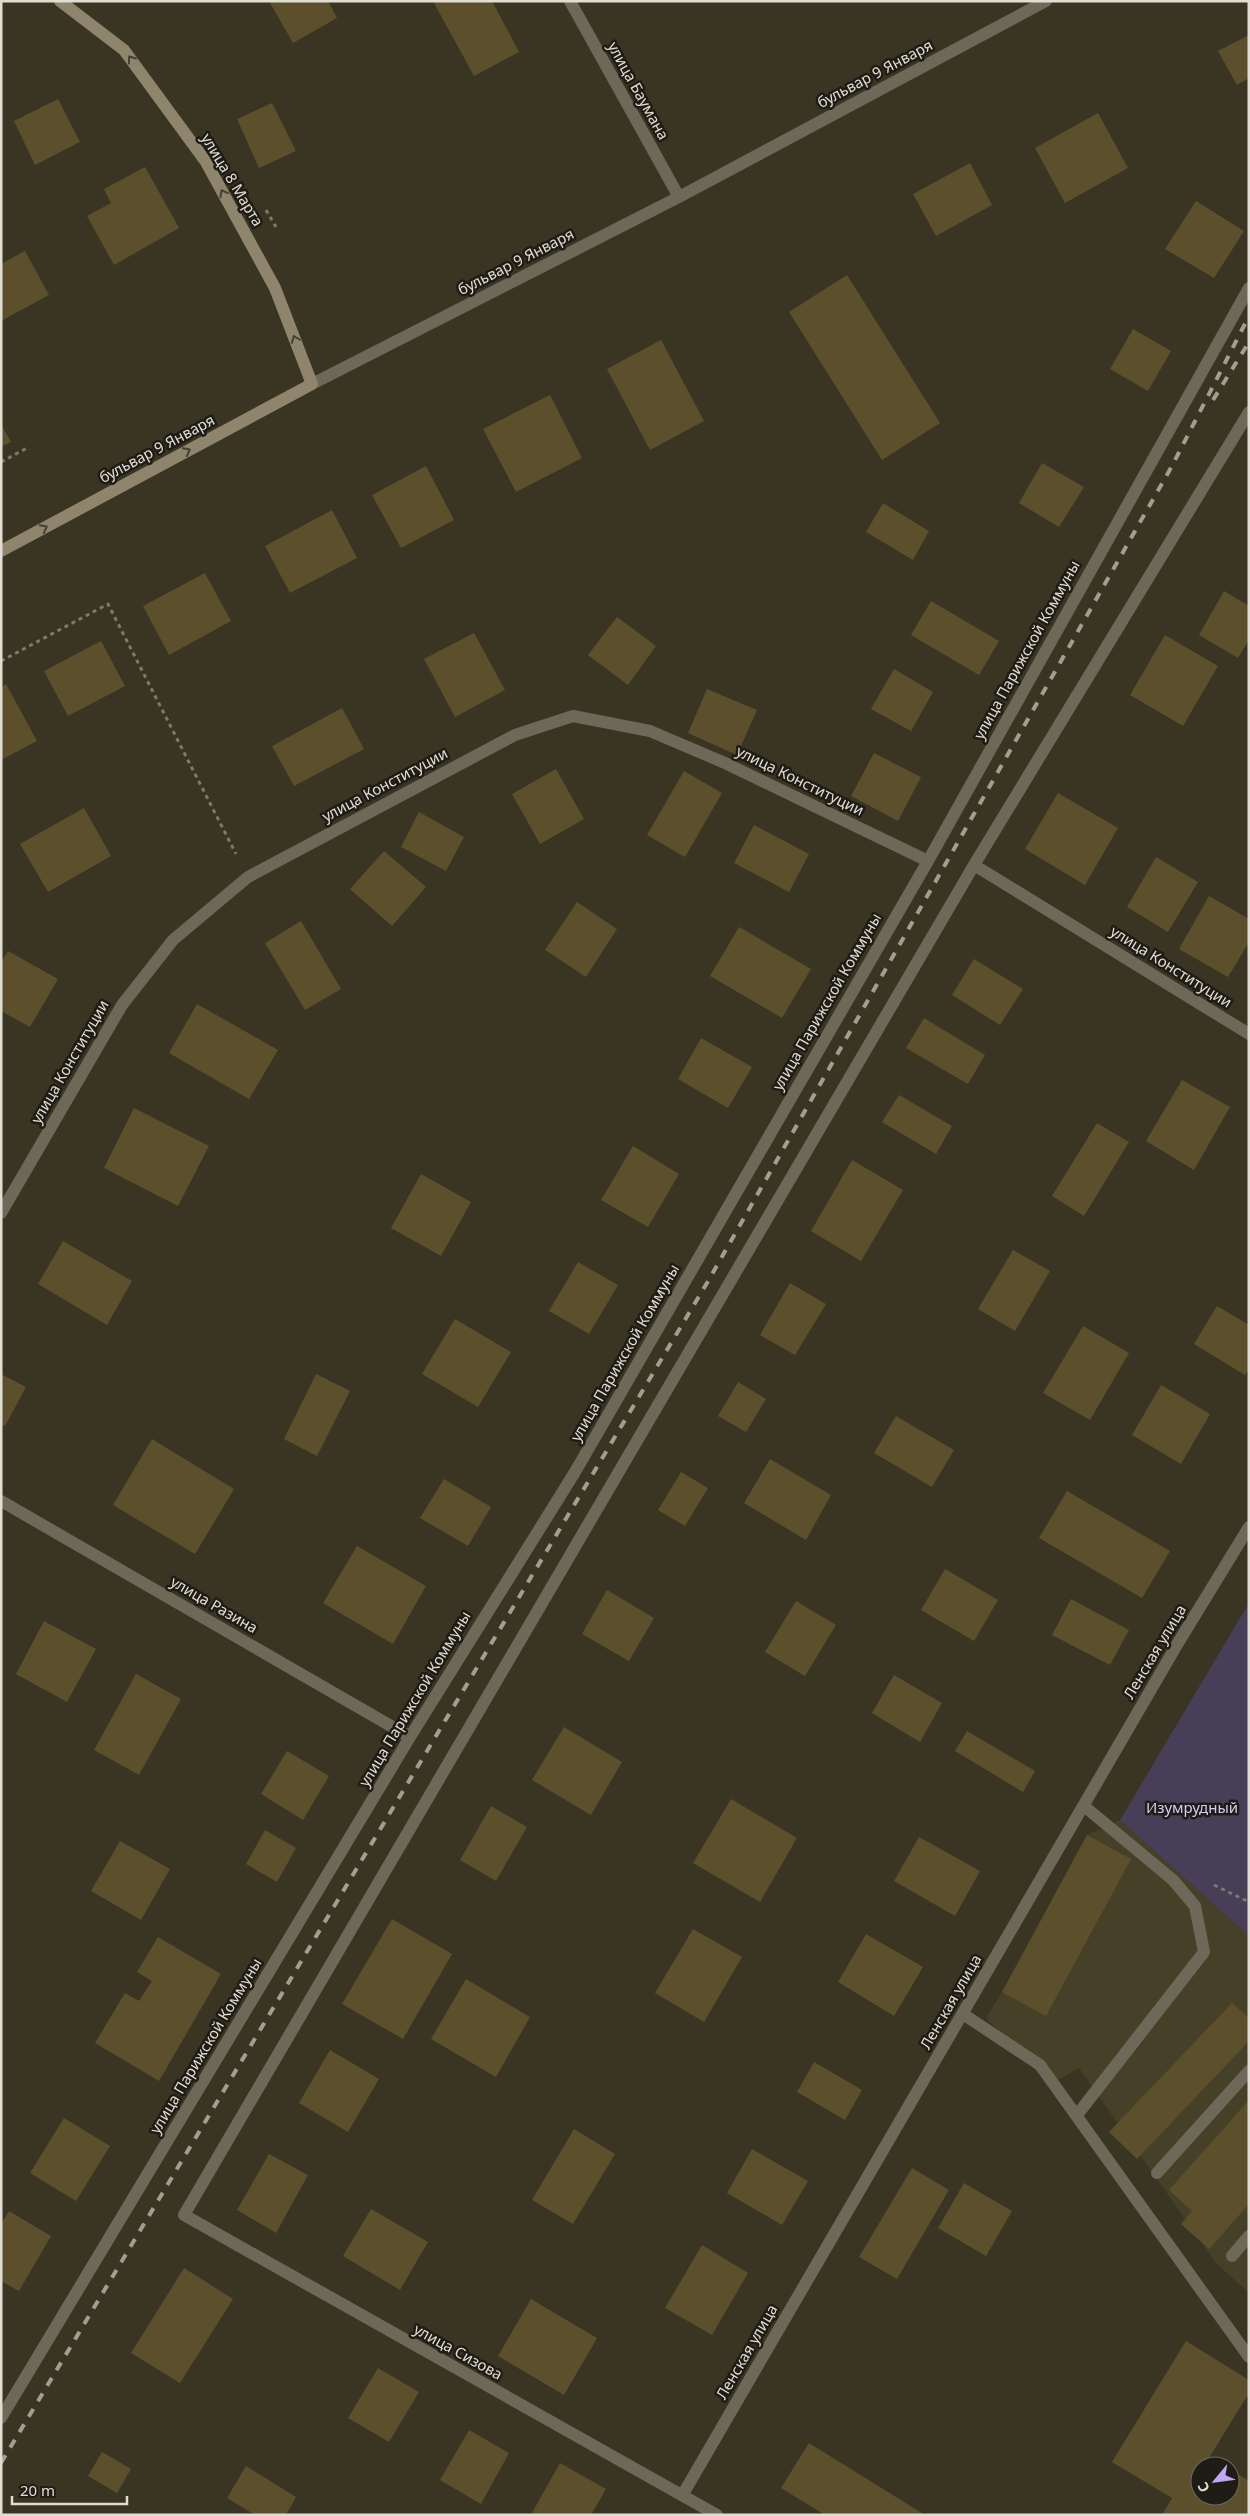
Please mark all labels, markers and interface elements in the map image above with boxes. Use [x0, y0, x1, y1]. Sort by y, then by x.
street label: бульвар 9 Января [813, 34, 936, 112]
street label: улица Баумана [604, 38, 674, 143]
one-way arrow [128, 56, 137, 65]
street label: улица 8 Марта [197, 129, 269, 230]
one-way arrow [219, 190, 229, 199]
street label: бульвар 9 Января [454, 223, 577, 299]
one-way arrow [290, 335, 301, 344]
street label: бульвар 9 Января [95, 409, 218, 487]
one-way arrow [182, 447, 191, 457]
one-way arrow [39, 524, 48, 534]
street label: улица Парижской Коммуны [968, 556, 1084, 743]
street label: улица Конституции [733, 740, 868, 820]
street label: улица Конституции [318, 742, 451, 826]
street label: улица Парижской Коммуны [767, 909, 885, 1094]
street label: улица Конституции [1107, 921, 1236, 1012]
street label: улица Конституции [26, 996, 113, 1127]
street label: улица Парижской Коммуны [565, 1260, 683, 1445]
street label: улица Разина [167, 1571, 262, 1637]
street label: Ленская улица [1118, 1601, 1190, 1702]
street label: улица Парижской Коммуны [354, 1607, 475, 1790]
park label: Изумрудный [1146, 1797, 1238, 1817]
street label: Ленская улица [915, 1950, 985, 2053]
street label: улица Парижской Коммуны [145, 1954, 266, 2137]
street label: Ленская улица [711, 2300, 781, 2403]
street label: улица Сизова [411, 2319, 506, 2384]
north arrow [1190, 2456, 1240, 2506]
scale bar [12, 2474, 128, 2506]
text: С [1193, 2479, 1214, 2496]
text: 20 m [20, 2480, 55, 2500]

